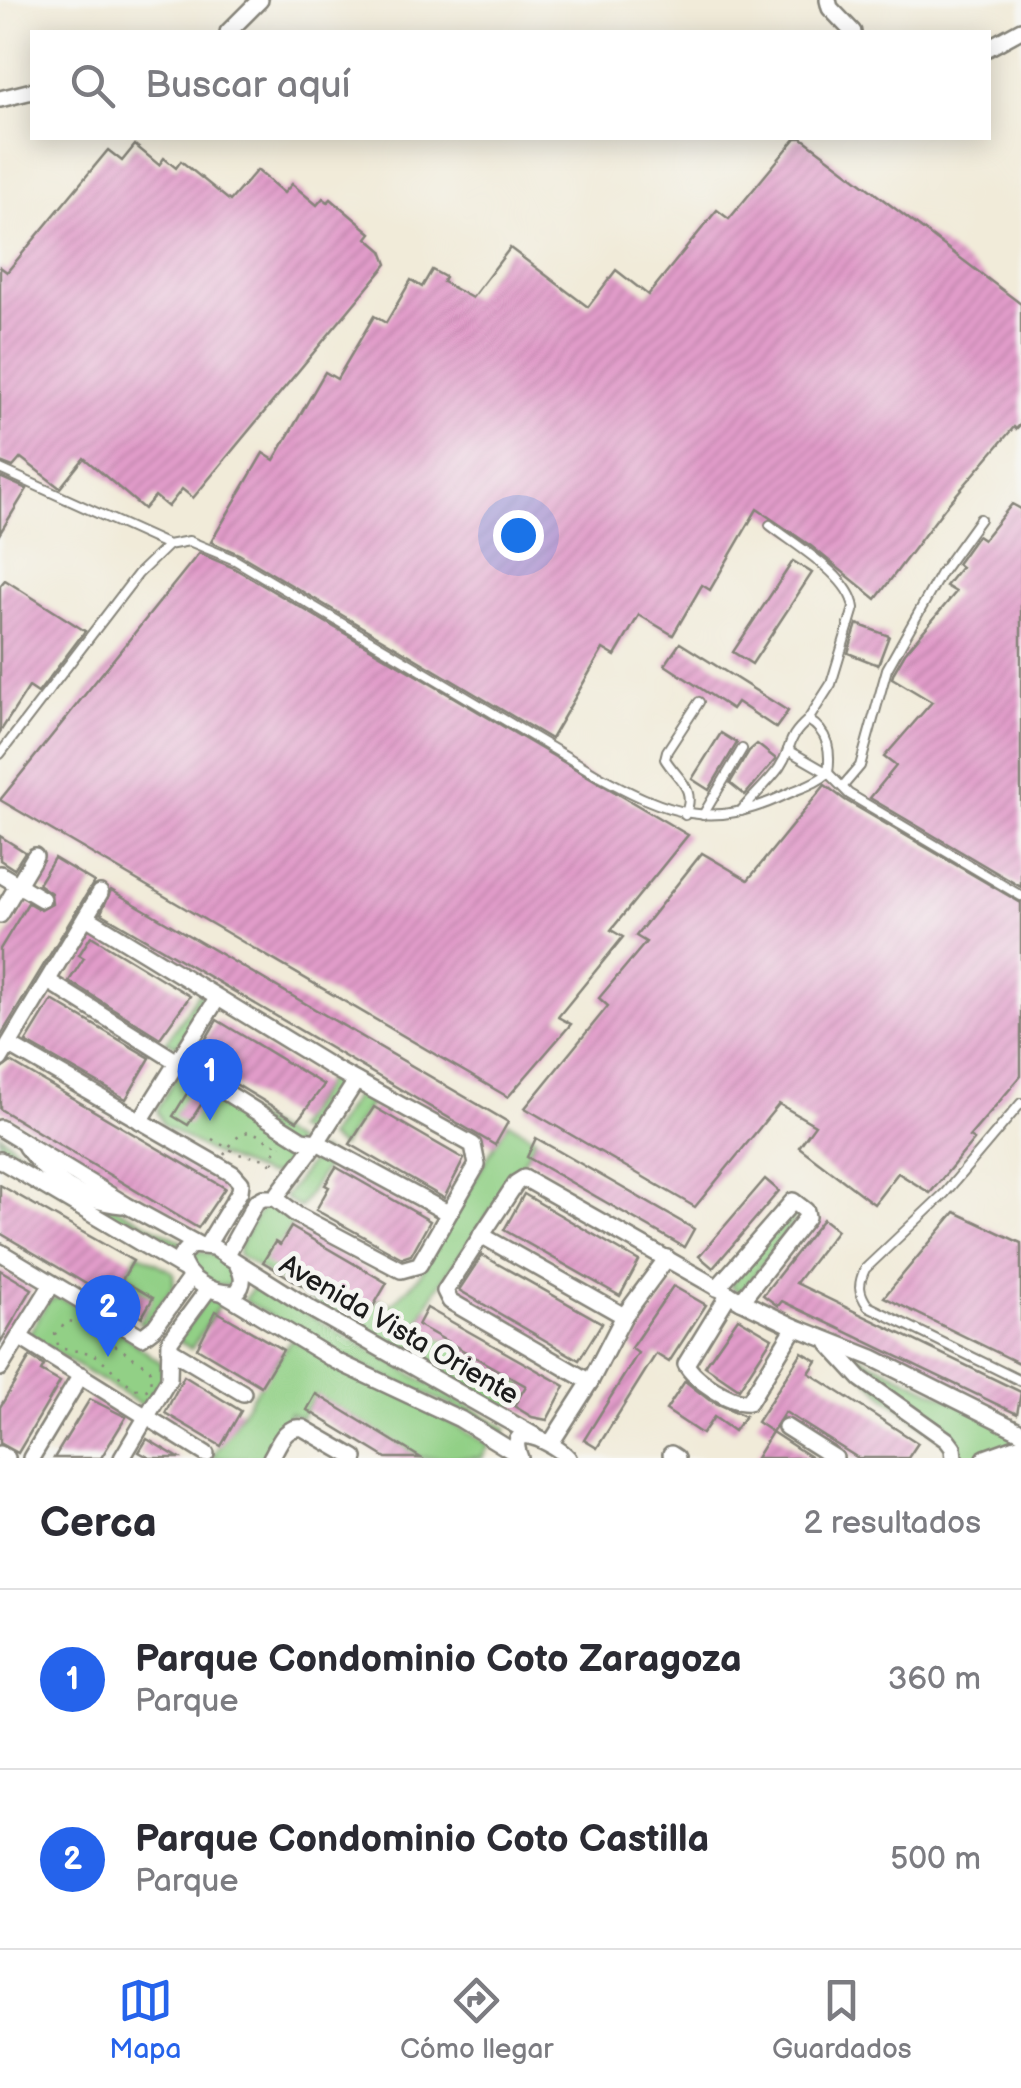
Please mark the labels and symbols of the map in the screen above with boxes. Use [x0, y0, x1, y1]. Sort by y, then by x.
your location [493, 510, 544, 561]
pin: 1 [178, 1038, 242, 1121]
street label: Avenida Vista Oriente [274, 1248, 524, 1412]
pin: 2 [76, 1274, 140, 1357]

